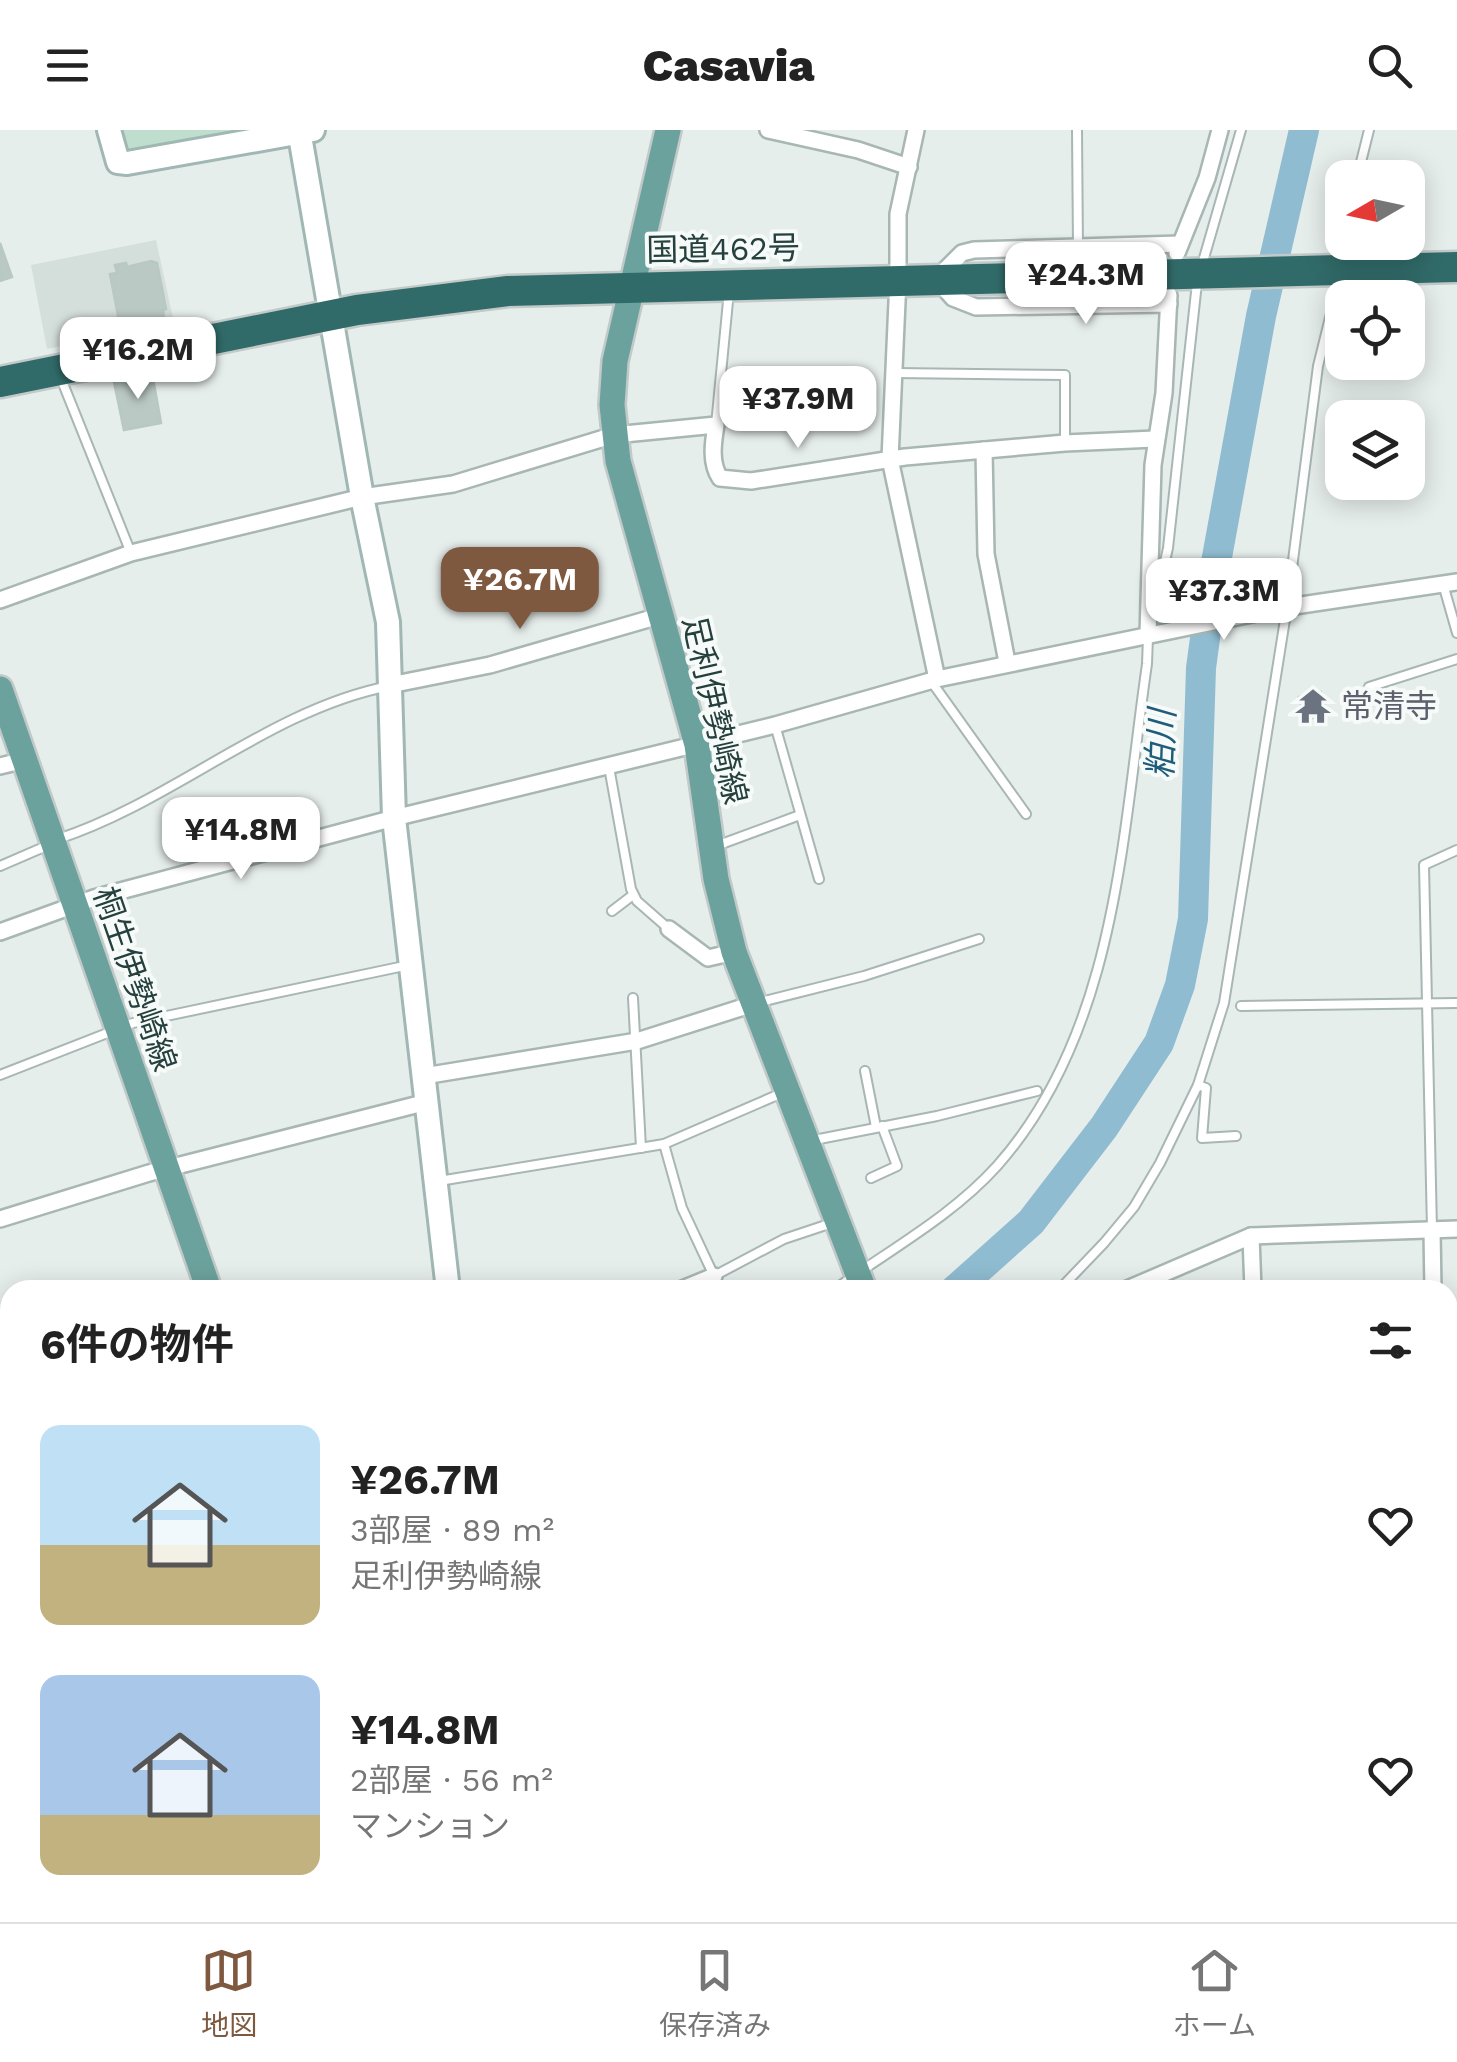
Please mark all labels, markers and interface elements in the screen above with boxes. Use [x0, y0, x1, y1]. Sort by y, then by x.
icon: menu [40, 38, 95, 93]
icon: search [1362, 38, 1417, 93]
text: Casavia [643, 39, 814, 92]
north arrow [1325, 160, 1425, 260]
map controls [1325, 160, 1425, 500]
street label: 国道462号 [646, 229, 800, 269]
pin: ¥24.3M [1005, 242, 1167, 327]
text: ¥24.3M [1027, 255, 1145, 293]
button: locate [1325, 280, 1425, 380]
pin: ¥16.2M [57, 317, 219, 402]
text: ¥16.2M [82, 330, 194, 368]
pin: ¥37.9M [717, 366, 879, 451]
text: ¥37.9M [741, 379, 855, 417]
button: layers [1325, 400, 1425, 500]
pin: ¥26.7M [439, 547, 601, 632]
pin: ¥37.3M [1143, 558, 1305, 643]
text: ¥26.7M [463, 560, 577, 598]
text: ¥37.3M [1168, 571, 1280, 609]
street label: 足利伊勢崎線 [675, 612, 755, 808]
temple icon: 常清寺 [1294, 687, 1332, 725]
place label: 常清寺 [1341, 687, 1437, 725]
water label: 粕川 [1139, 704, 1183, 780]
pin: ¥14.8M [160, 797, 322, 882]
text: ¥14.8M [184, 810, 298, 848]
street label: 桐生伊勢崎線 [86, 882, 184, 1076]
icon: filters [1363, 1313, 1418, 1368]
text: 6件の物件 [40, 1320, 234, 1369]
text: ¥26.7M [350, 1455, 500, 1504]
icon: home [120, 1465, 240, 1585]
icon: heart [1363, 1498, 1418, 1553]
text: 3部屋 · 89 m² [350, 1511, 554, 1549]
text: 足利伊勢崎線 [350, 1557, 542, 1595]
text: ¥14.8M [350, 1705, 500, 1754]
icon: home [120, 1715, 240, 1835]
icon: heart [1363, 1748, 1418, 1803]
text: 2部屋 · 56 m² [350, 1761, 553, 1799]
text: マンション [350, 1807, 510, 1845]
tab: 地図 [201, 1943, 257, 2043]
tab: 保存済み [659, 1943, 771, 2043]
tab: ホーム [1173, 1943, 1256, 2043]

